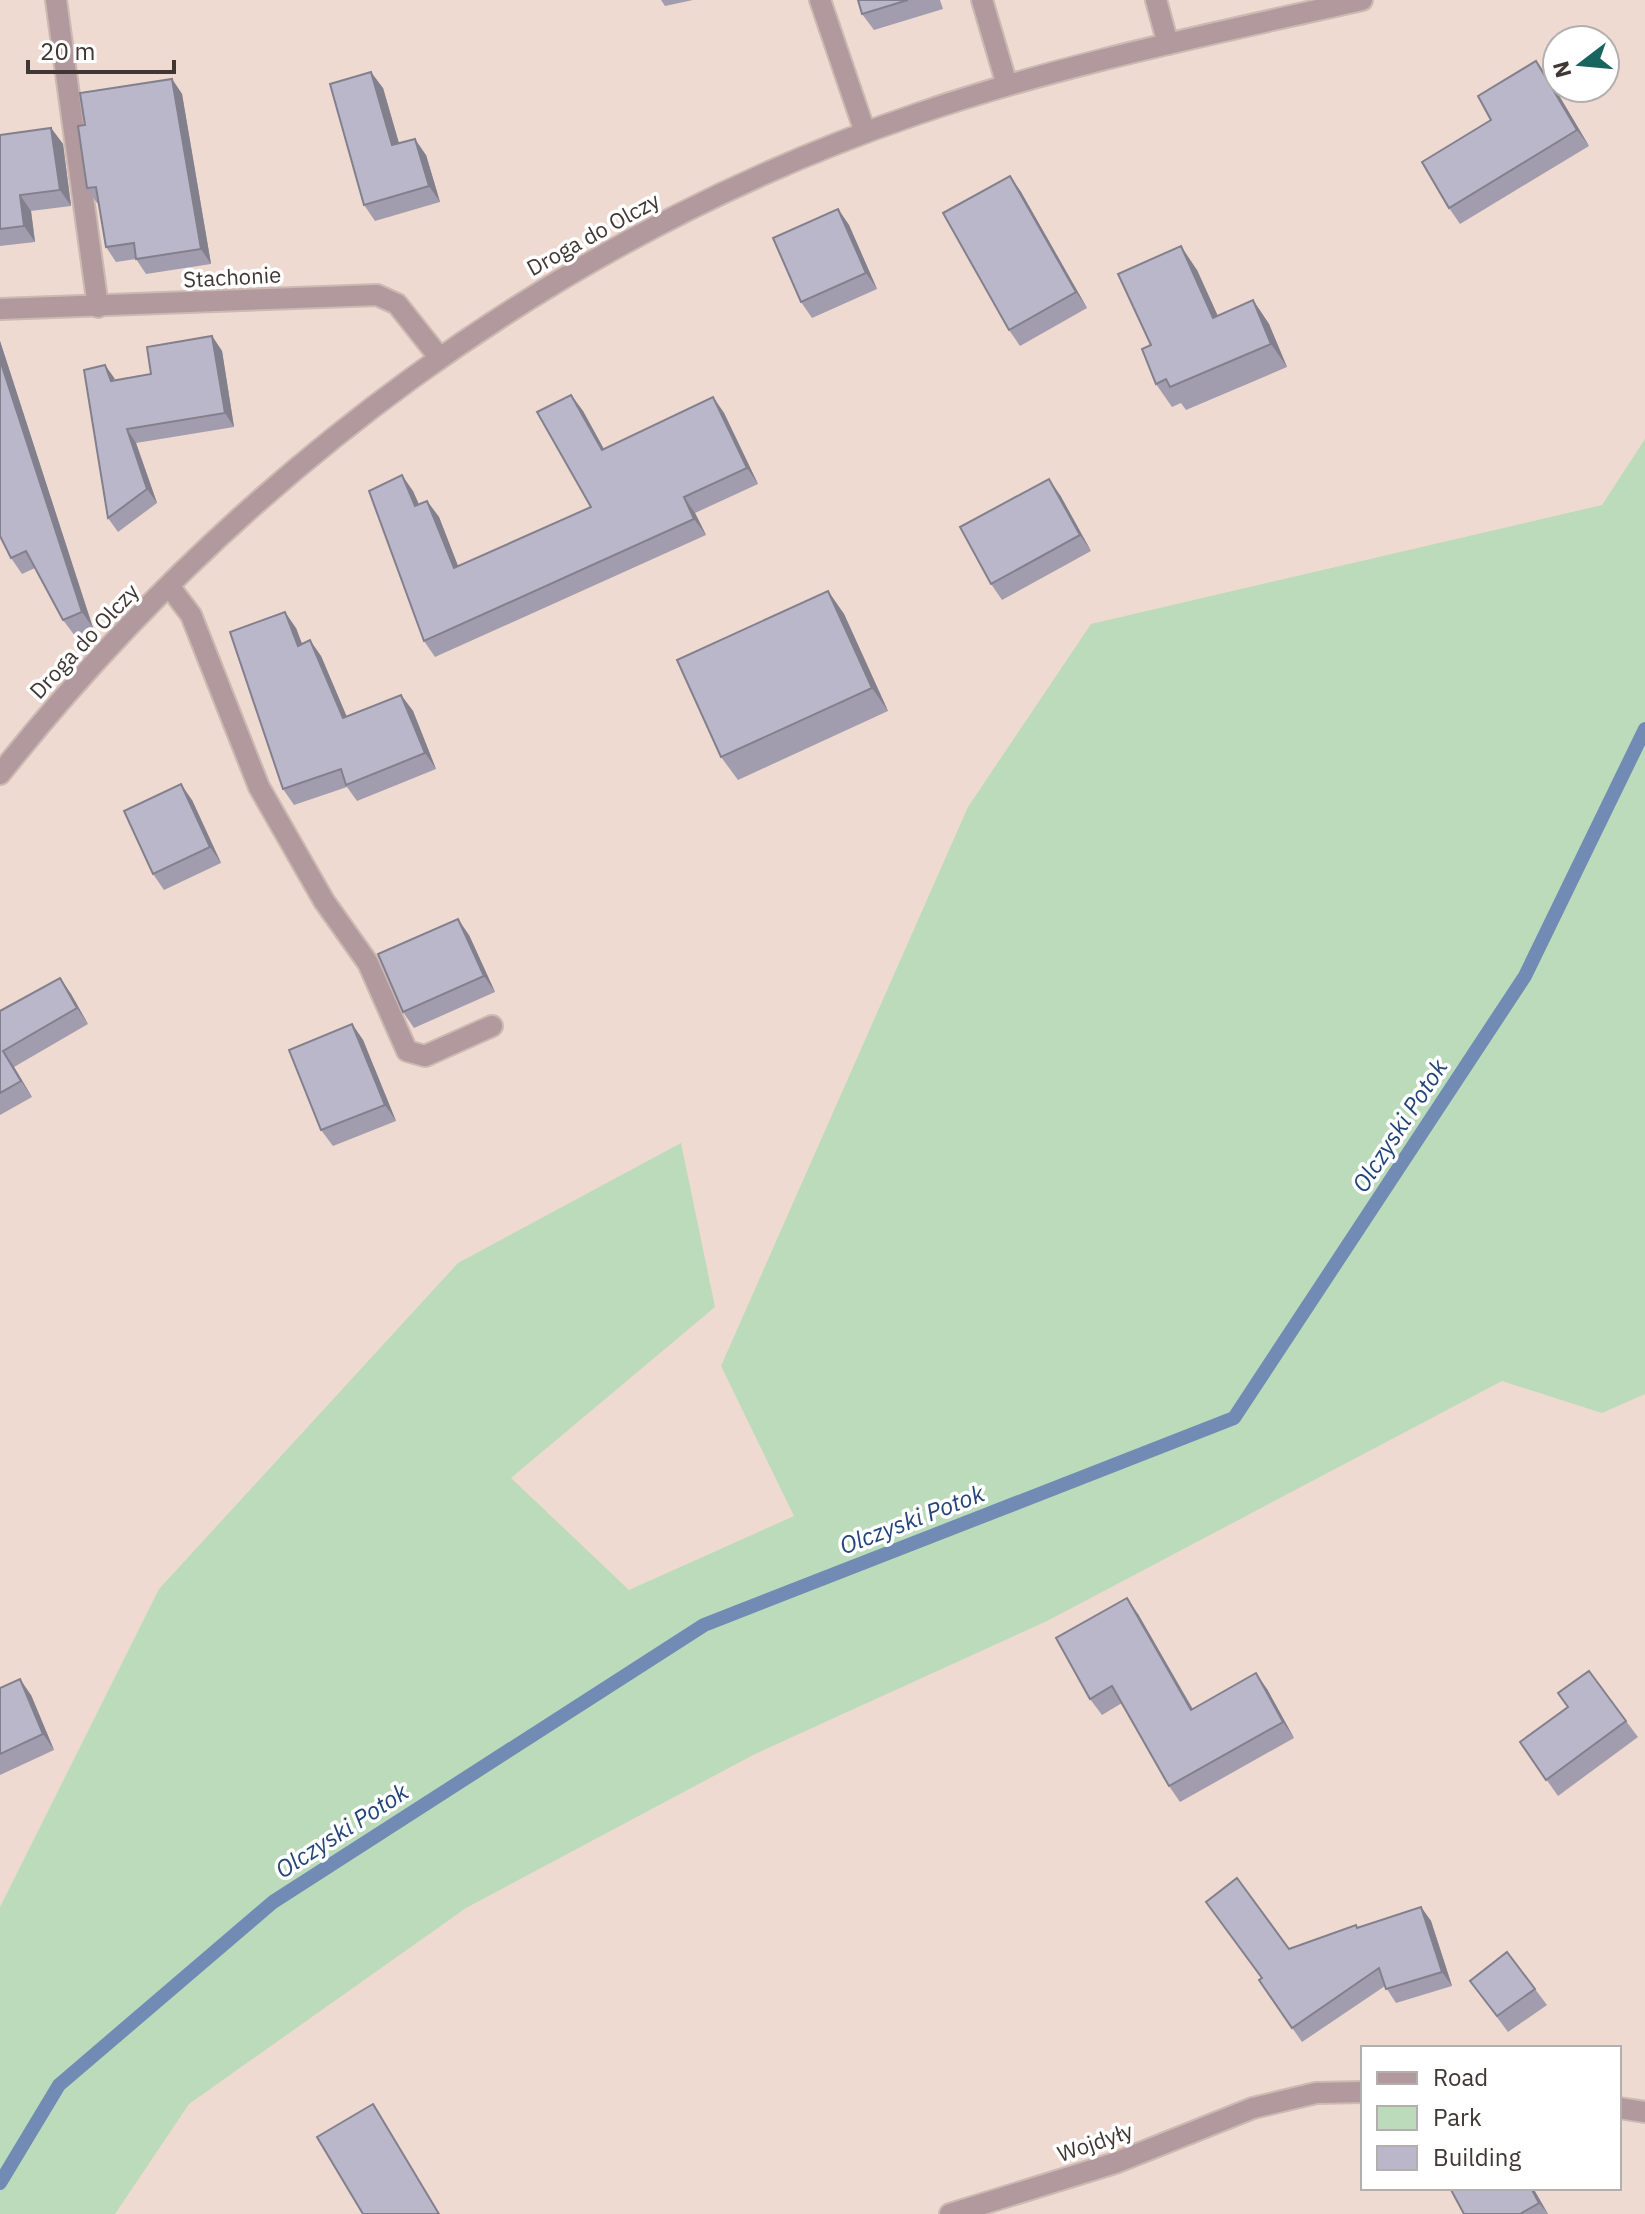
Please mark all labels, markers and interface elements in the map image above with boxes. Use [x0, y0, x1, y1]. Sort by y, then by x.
scale bar [28, 24, 174, 74]
north arrow [1541, 24, 1621, 104]
text: 20 m [40, 35, 95, 67]
text: N [1545, 58, 1577, 81]
street label: Droga do Olczy [521, 185, 664, 282]
street label: Stachonie [182, 259, 282, 294]
street label: Droga do Olczy [23, 577, 145, 705]
water label: Olczyski Potok [1344, 1052, 1454, 1198]
water label: Olczyski Potok [835, 1477, 989, 1561]
water label: Olczyski Potok [269, 1775, 415, 1885]
legend [1361, 2046, 1621, 2190]
text: Road [1433, 2061, 1488, 2093]
text: Park [1433, 2101, 1482, 2133]
street label: Wojdyły [1053, 2115, 1136, 2168]
text: Building [1433, 2141, 1521, 2173]

